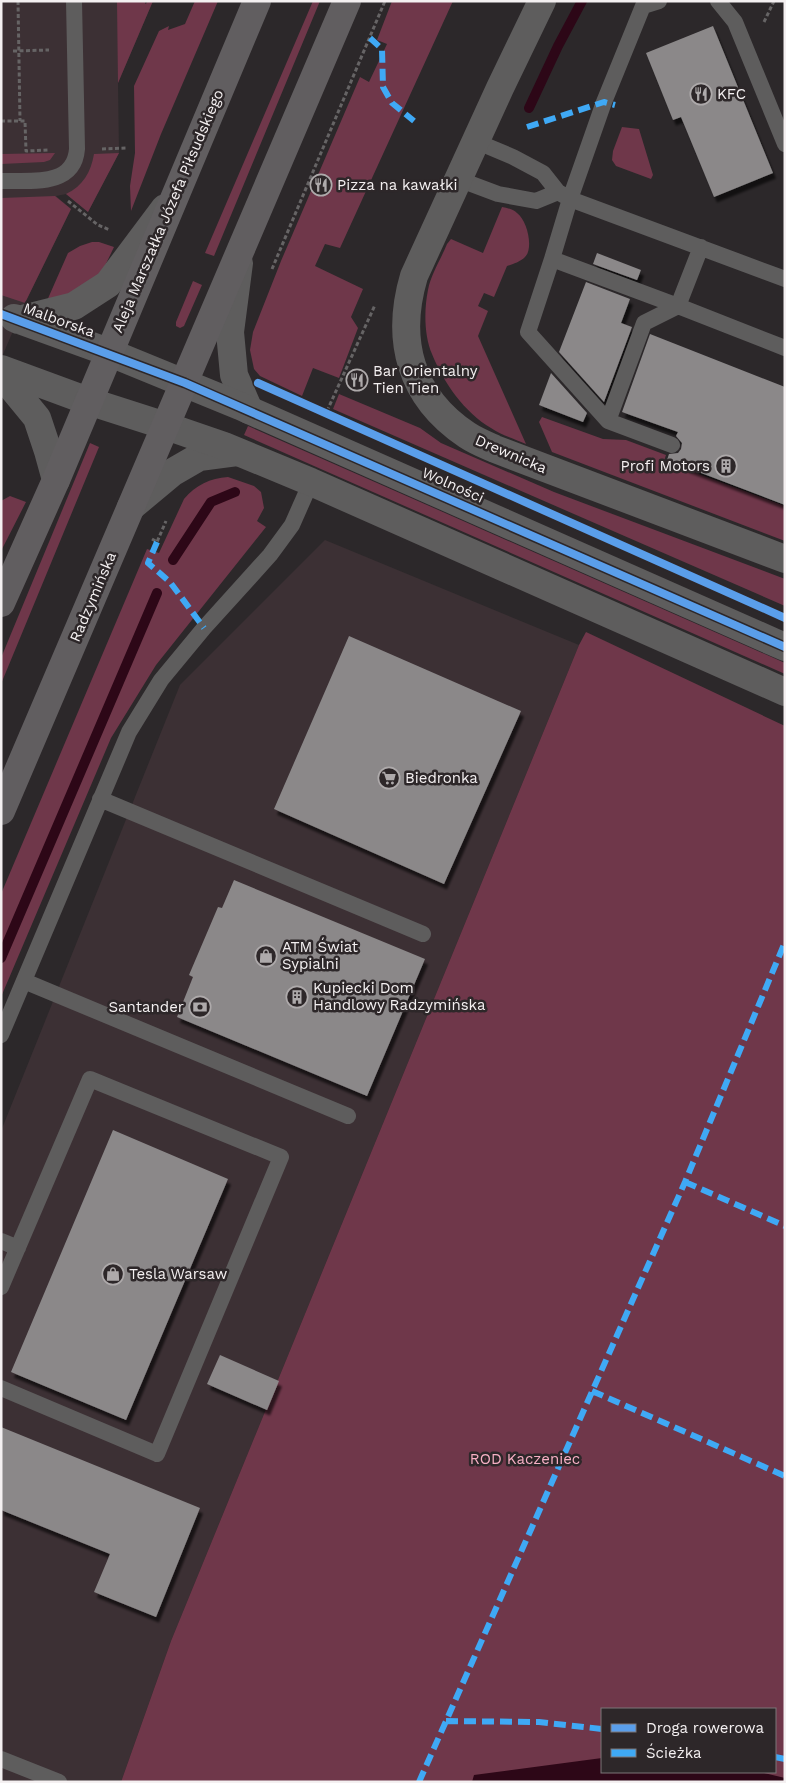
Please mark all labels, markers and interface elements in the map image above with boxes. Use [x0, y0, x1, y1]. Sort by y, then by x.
restaurant icon: KFC [689, 82, 713, 106]
place label: KFC [717, 85, 746, 103]
street label: Aleja Marszałka Józefa Piłsudskiego [108, 87, 228, 335]
restaurant icon: Pizza na kawałki [309, 173, 333, 197]
place label: Pizza na kawałki [337, 176, 458, 194]
street label: Malborska [21, 299, 98, 341]
place label: Bar Orientalny Tien Tien [373, 362, 478, 397]
restaurant icon: Bar Orientalny Tien Tien [345, 368, 369, 392]
street label: Drewnicka [472, 431, 550, 477]
building icon: Profi Motors [714, 454, 738, 478]
place label: Profi Motors [621, 457, 710, 475]
street label: Wolności [419, 463, 487, 507]
street label: Radzymińska [66, 549, 120, 645]
supermarket icon: Biedronka [377, 766, 401, 790]
place label: Biedronka [405, 769, 478, 787]
place label: ATM Świat Sypialni [282, 937, 359, 973]
shop icon: ATM Świat Sypialni [254, 944, 278, 968]
place label: Kupiecki Dom Handlowy Radzymińska [313, 979, 486, 1014]
building icon: Kupiecki Dom Handlowy Radzymińska [285, 985, 309, 1009]
bank icon: Santander [188, 995, 212, 1019]
place label: Santander [109, 998, 184, 1016]
shop icon: Tesla Warsaw [101, 1262, 125, 1286]
place label: Tesla Warsaw [129, 1265, 228, 1283]
park label: ROD Kaczeniec [470, 1450, 580, 1468]
legend [601, 1708, 776, 1773]
text: Droga rowerowa [646, 1719, 764, 1737]
text: Ścieżka [646, 1743, 702, 1762]

